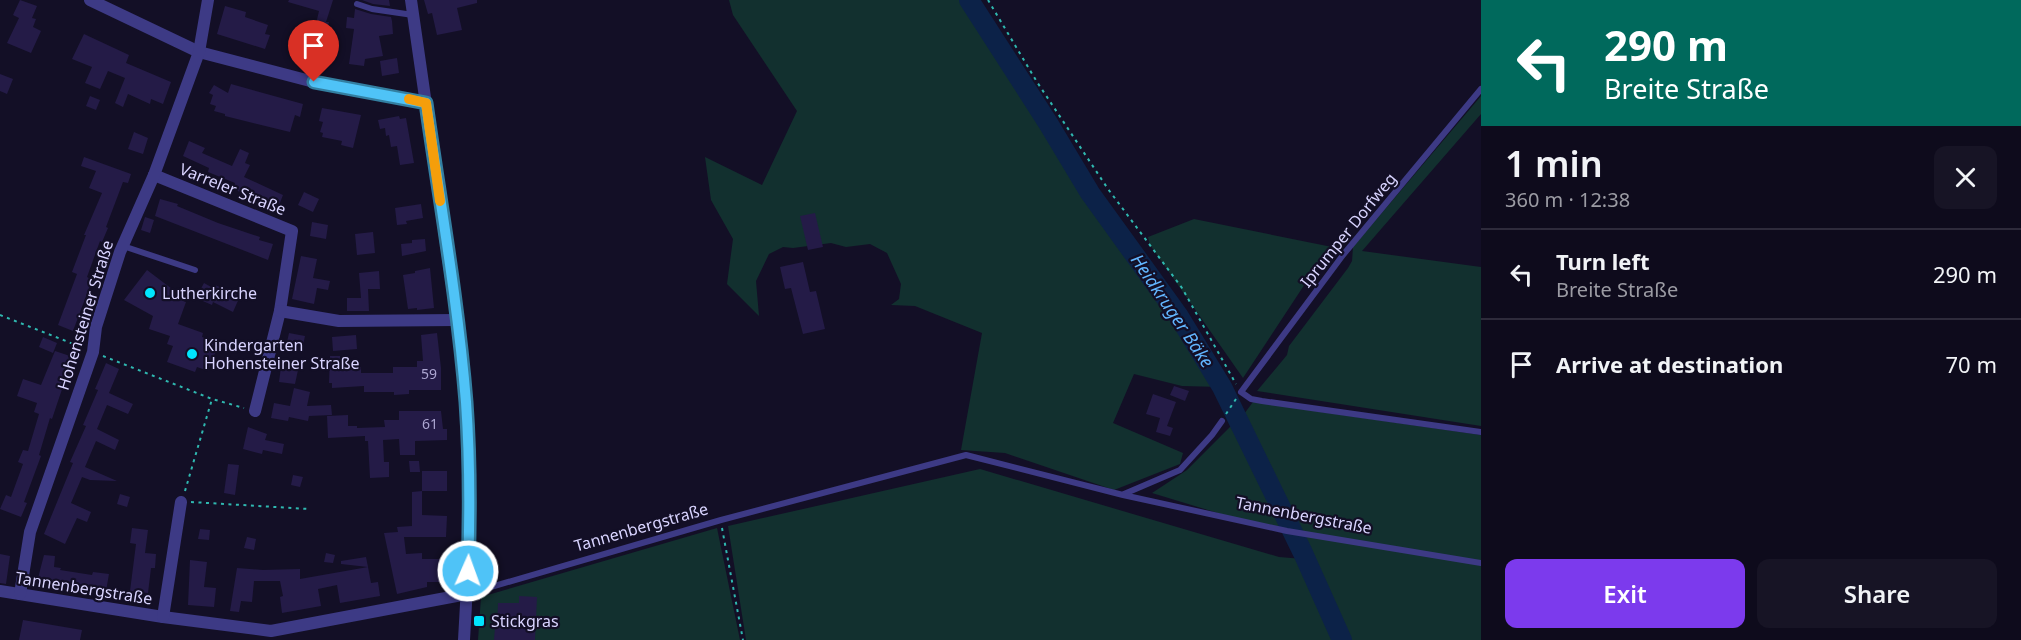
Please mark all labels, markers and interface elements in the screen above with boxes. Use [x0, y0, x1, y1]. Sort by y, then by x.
text: 290 m [1604, 16, 1728, 73]
pin [288, 20, 339, 82]
icon: left [1505, 24, 1583, 102]
icon: arrive [297, 29, 330, 62]
text: Breite Straße [1604, 70, 1769, 107]
text: 1 min [1505, 139, 1603, 188]
button: close [1934, 146, 1997, 209]
street label: Varreler Straße [176, 158, 290, 220]
street label: Iprumper Dorfweg [1295, 168, 1401, 292]
text: 360 m · 12:38 [1505, 186, 1630, 213]
street label: Hohensteiner Straße [52, 237, 118, 393]
text: Turn left [1556, 246, 1650, 276]
water label: Heidkruger Bäke [1126, 249, 1220, 372]
icon: left [1505, 258, 1538, 291]
text: 290 m [1933, 259, 1997, 289]
text: Breite Straße [1556, 276, 1678, 303]
place label: Lutherkirche [162, 282, 257, 304]
marker: Lutherkirche [143, 286, 157, 300]
place label: Kindergarten Hohensteiner Straße [204, 334, 360, 374]
marker: Kindergarten Hohensteiner Straße [185, 347, 199, 361]
icon: arrive [1505, 348, 1538, 381]
text: Arrive at destination [1556, 349, 1783, 379]
text: 70 m [1946, 349, 1997, 379]
house number: 59 [421, 364, 437, 383]
house number: 61 [422, 414, 438, 433]
street label: Tannenbergstraße [1234, 491, 1374, 539]
street label: Tannenbergstraße [572, 497, 710, 557]
position arrow [436, 539, 500, 603]
button: Exit [1505, 559, 1745, 628]
button: Share [1757, 559, 1997, 628]
street label: Tannenbergstraße [14, 566, 154, 610]
place label: Stickgras [491, 610, 559, 632]
marker: Stickgras [472, 614, 486, 628]

